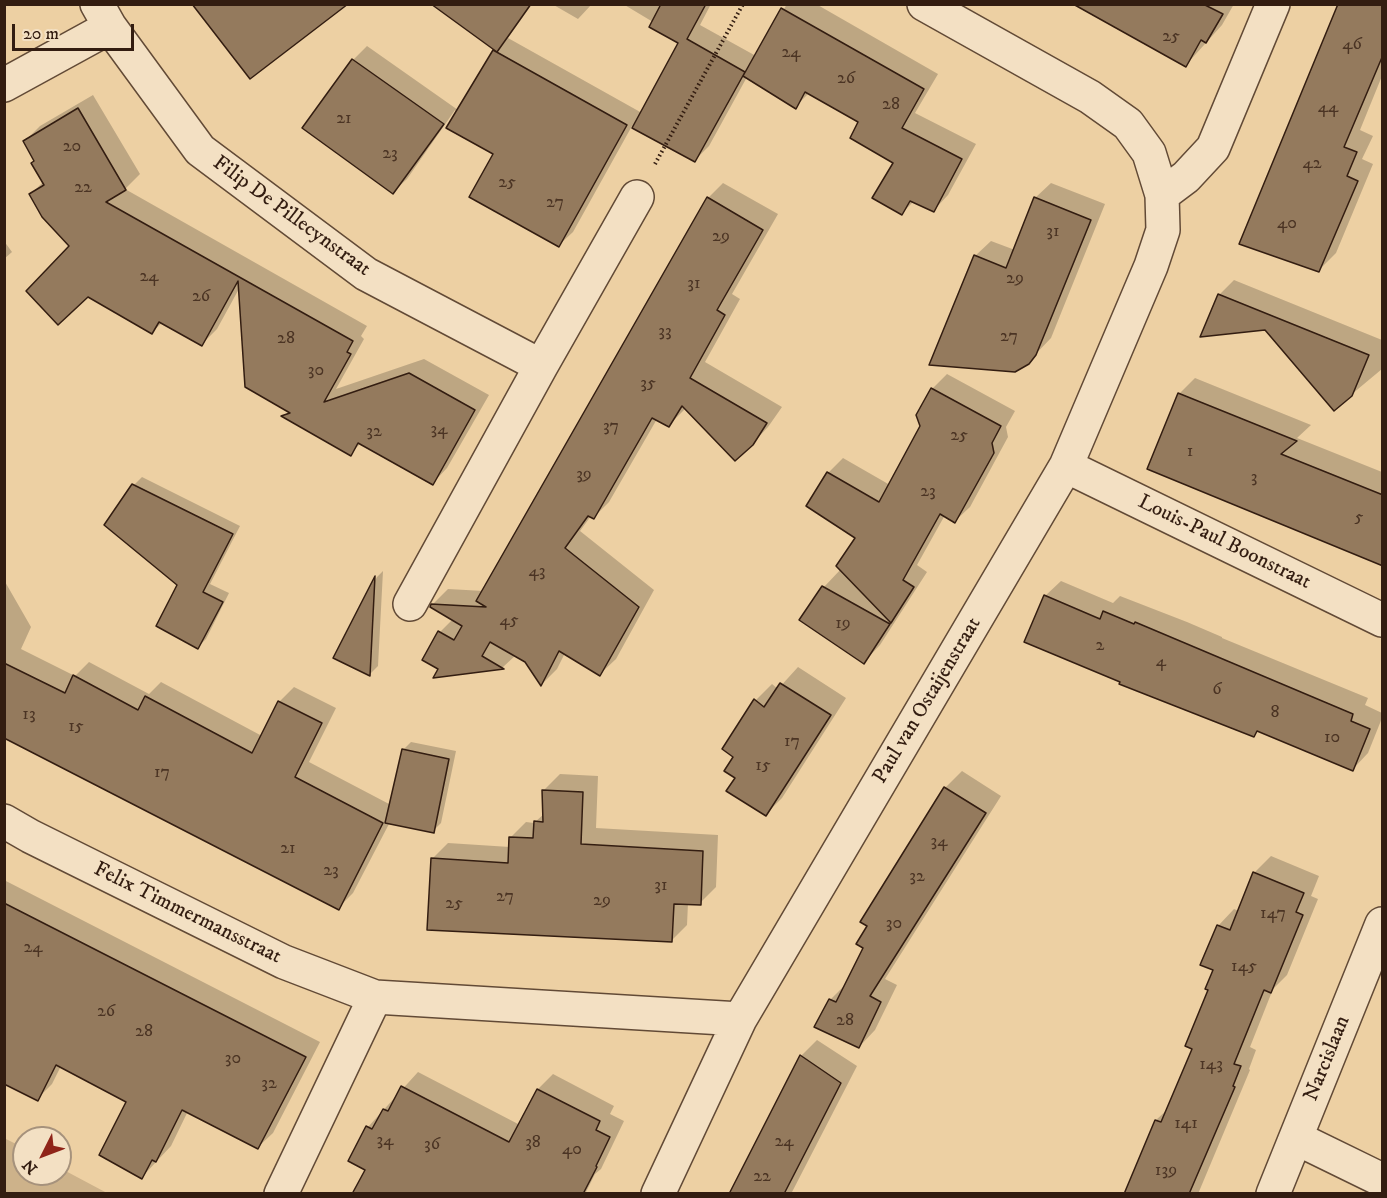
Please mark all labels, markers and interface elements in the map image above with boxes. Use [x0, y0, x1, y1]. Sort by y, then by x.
scale bar [15, 12, 136, 50]
text: 20 m [23, 23, 59, 45]
house number: 25 [1162, 26, 1180, 48]
house number: 46 [1342, 34, 1362, 56]
house number: 24 [781, 42, 801, 64]
house number: 26 [837, 68, 855, 90]
house number: 28 [882, 94, 900, 116]
house number: 44 [1318, 97, 1338, 119]
house number: 21 [336, 108, 352, 130]
house number: 20 [63, 136, 81, 158]
house number: 23 [382, 143, 398, 165]
street label: Filip De Pillecynstraat [207, 151, 375, 283]
house number: 42 [1302, 153, 1322, 175]
house number: 25 [498, 172, 516, 194]
house number: 22 [74, 177, 92, 199]
house number: 27 [546, 192, 564, 214]
house number: 40 [1277, 213, 1297, 235]
house number: 31 [1046, 221, 1060, 243]
house number: 29 [712, 226, 730, 248]
house number: 24 [139, 266, 159, 288]
house number: 29 [1006, 268, 1024, 290]
house number: 31 [687, 273, 701, 295]
house number: 26 [192, 286, 210, 308]
house number: 33 [658, 321, 672, 343]
house number: 27 [1000, 326, 1018, 348]
house number: 28 [277, 328, 295, 350]
house number: 30 [308, 360, 324, 382]
house number: 35 [640, 373, 656, 395]
house number: 37 [603, 416, 619, 438]
house number: 34 [430, 419, 448, 441]
house number: 32 [366, 421, 382, 443]
house number: 25 [950, 425, 968, 447]
house number: 1 [1187, 441, 1193, 463]
house number: 39 [576, 464, 592, 486]
house number: 3 [1251, 467, 1257, 489]
house number: 23 [920, 481, 936, 503]
street label: Louis-Paul Boonstraat [1133, 490, 1315, 596]
house number: 5 [1355, 507, 1363, 529]
house number: 43 [528, 561, 546, 583]
house number: 45 [499, 610, 519, 632]
house number: 19 [835, 613, 851, 635]
street label: Paul van Ostaijenstraat [868, 613, 988, 789]
house number: 2 [1096, 635, 1104, 657]
house number: 4 [1156, 651, 1166, 673]
house number: 6 [1212, 679, 1222, 701]
house number: 8 [1270, 702, 1280, 724]
house number: 13 [22, 704, 36, 726]
house number: 15 [68, 716, 84, 738]
house number: 10 [1324, 727, 1340, 749]
house number: 17 [784, 731, 800, 753]
house number: 15 [755, 755, 771, 777]
house number: 17 [154, 762, 170, 784]
house number: 34 [930, 831, 948, 853]
house number: 21 [280, 838, 296, 860]
street label: Felix Timmermansstraat [89, 858, 285, 970]
house number: 23 [323, 860, 339, 882]
house number: 32 [909, 866, 925, 888]
house number: 31 [654, 875, 668, 897]
house number: 27 [496, 886, 514, 908]
house number: 29 [593, 890, 611, 912]
house number: 25 [445, 893, 463, 915]
house number: 147 [1260, 903, 1286, 925]
house number: 30 [886, 913, 902, 935]
house number: 24 [23, 937, 43, 959]
house number: 145 [1231, 956, 1257, 978]
house number: 26 [97, 1001, 115, 1023]
house number: 28 [836, 1010, 854, 1032]
street label: Narcislaan [1299, 1013, 1357, 1105]
house number: 28 [135, 1021, 153, 1043]
house number: 30 [225, 1048, 241, 1070]
house number: 143 [1199, 1054, 1223, 1076]
house number: 32 [261, 1073, 277, 1095]
house number: 141 [1174, 1113, 1198, 1135]
north arrow [12, 1126, 72, 1186]
house number: 34 [376, 1130, 394, 1152]
house number: 24 [774, 1131, 794, 1153]
house number: 38 [525, 1132, 541, 1154]
house number: 36 [424, 1134, 440, 1156]
house number: 40 [562, 1139, 582, 1161]
text: N [18, 1155, 42, 1178]
house number: 139 [1155, 1160, 1177, 1182]
house number: 22 [753, 1166, 771, 1188]

